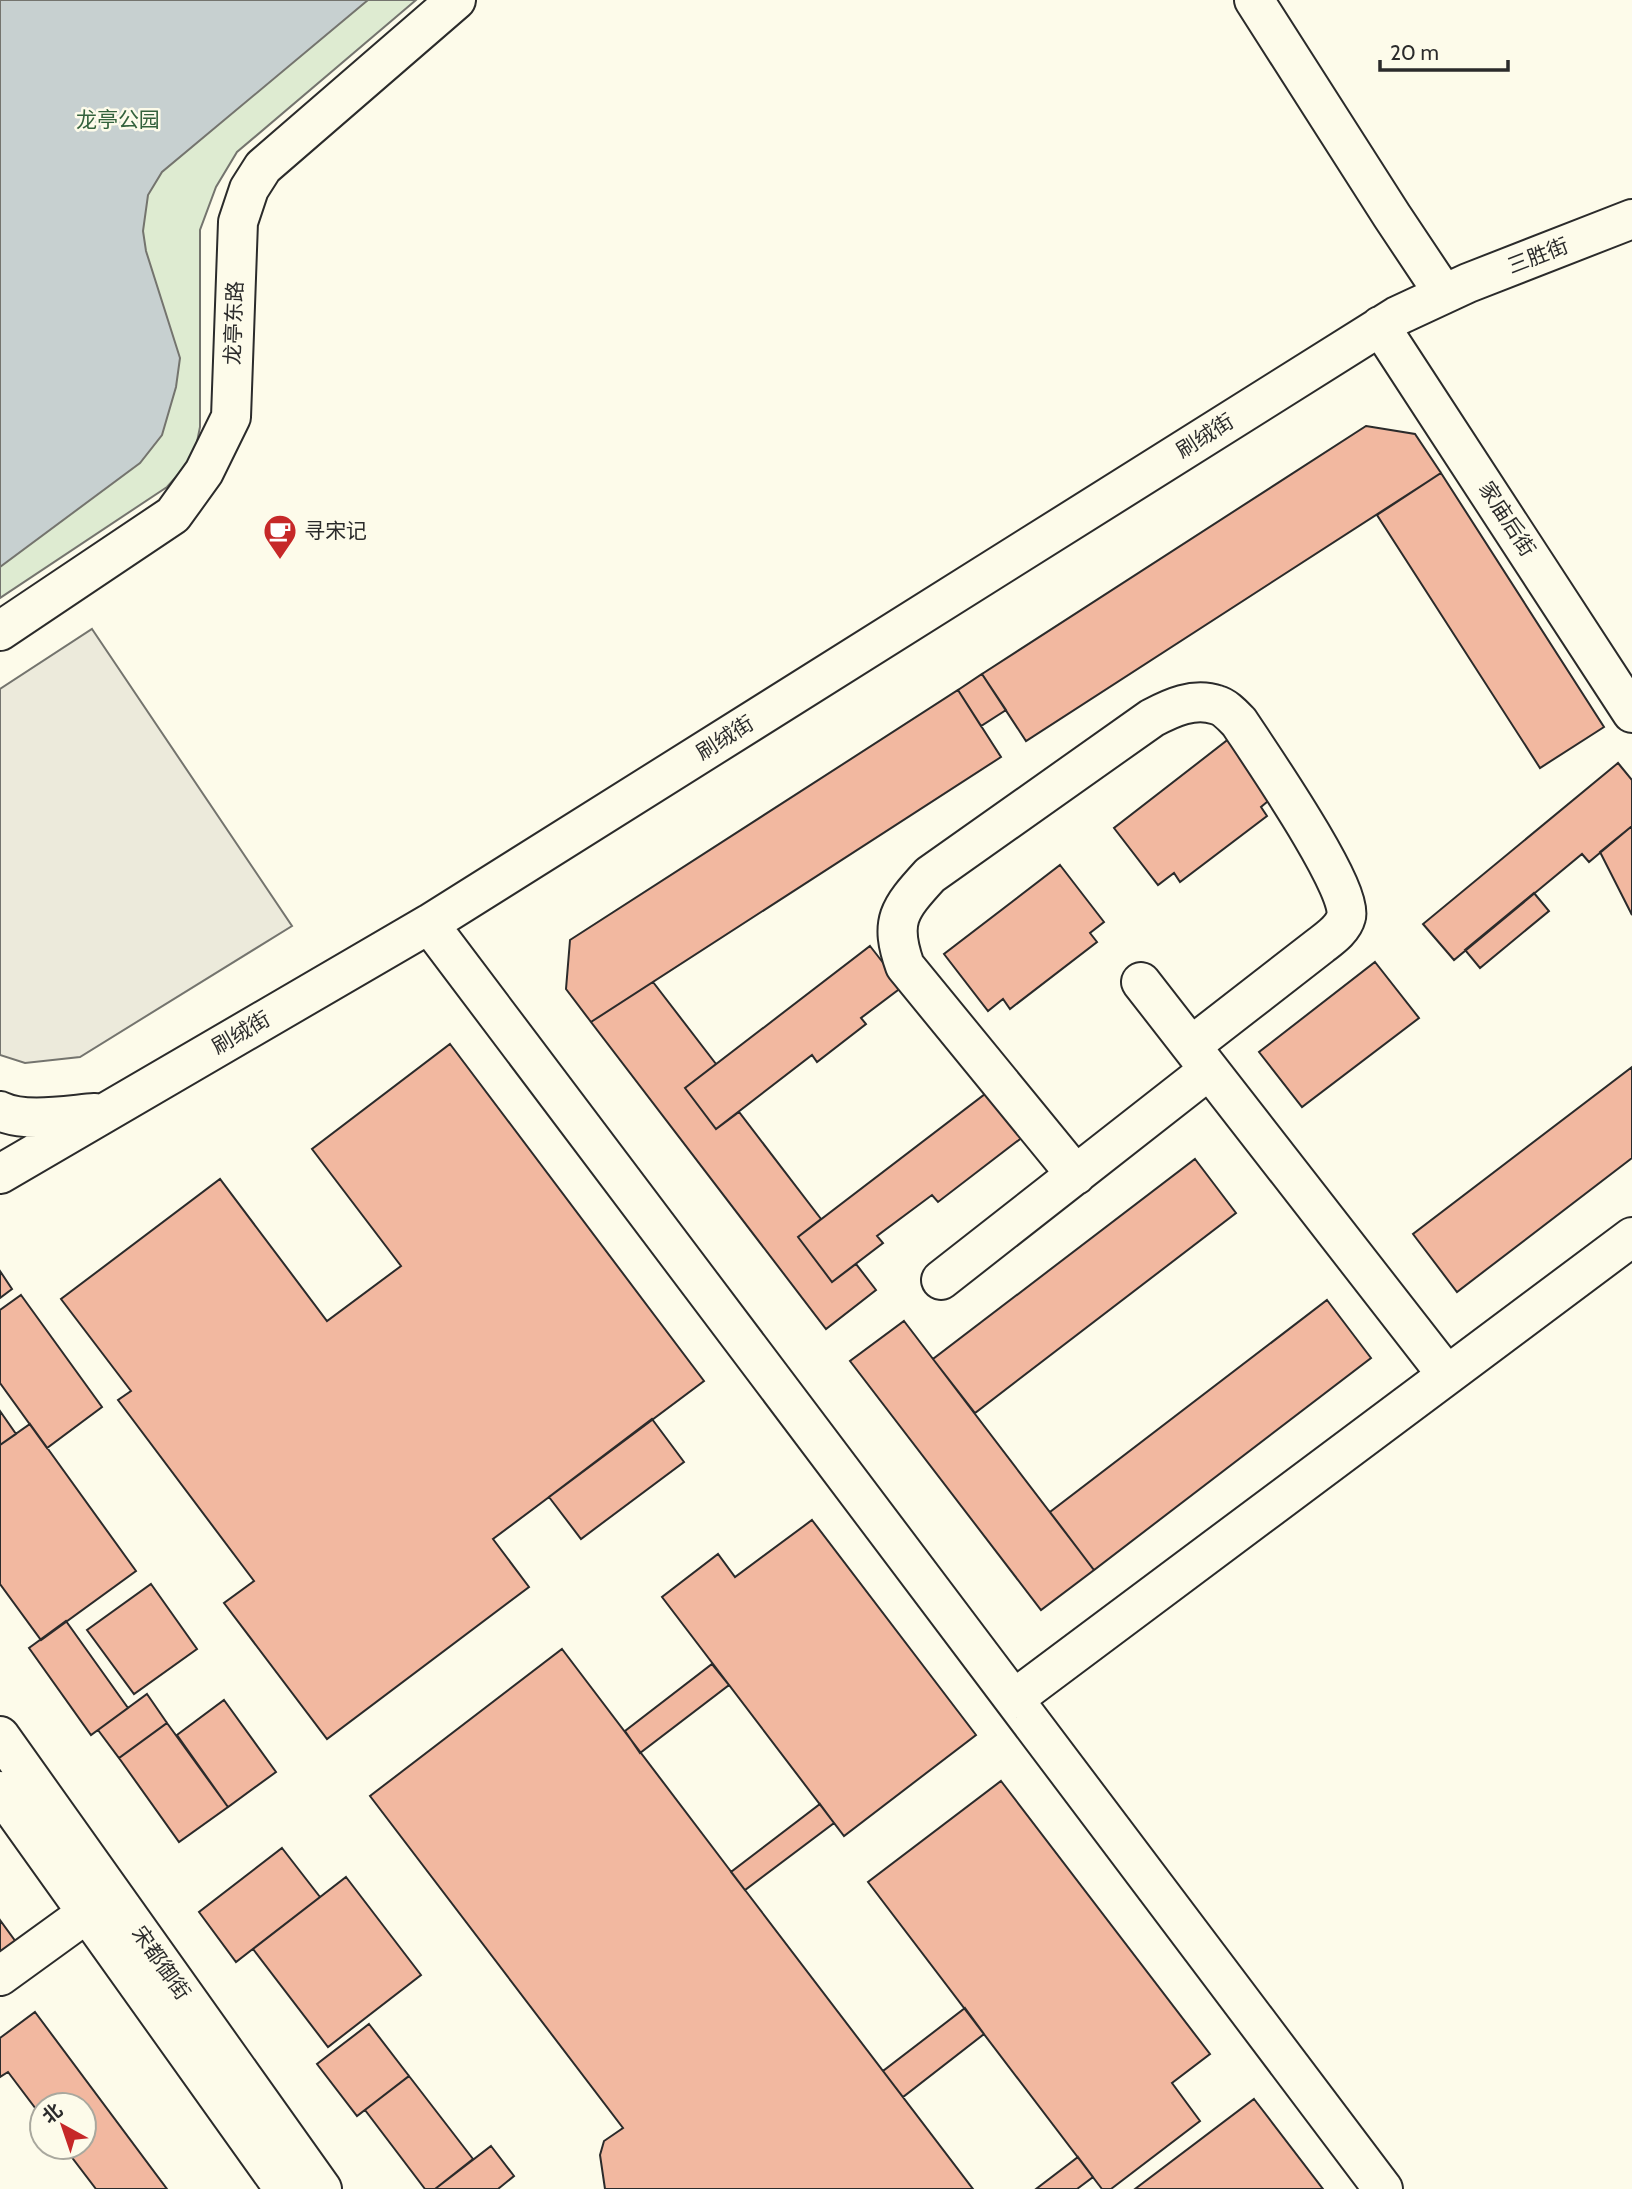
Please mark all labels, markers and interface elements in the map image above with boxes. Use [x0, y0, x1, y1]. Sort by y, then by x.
scale bar [1380, 28, 1508, 72]
text: 20 m [1390, 40, 1439, 65]
park label: 龙亭公园 [76, 107, 160, 132]
street label: 三胜街 [1504, 233, 1572, 278]
street label: 龙亭东路 [220, 281, 247, 365]
street label: 刷绒街 [1171, 408, 1238, 463]
street label: 家庙后街 [1474, 477, 1541, 561]
cafe icon: 寻宋记 [261, 512, 299, 561]
place label: 寻宋记 [304, 518, 367, 543]
street label: 刷绒街 [691, 710, 758, 765]
street label: 刷绒街 [207, 1006, 274, 1059]
street label: 宋都御街 [127, 1921, 196, 2004]
north arrow [28, 2091, 98, 2161]
text: 北 [38, 2098, 67, 2128]

